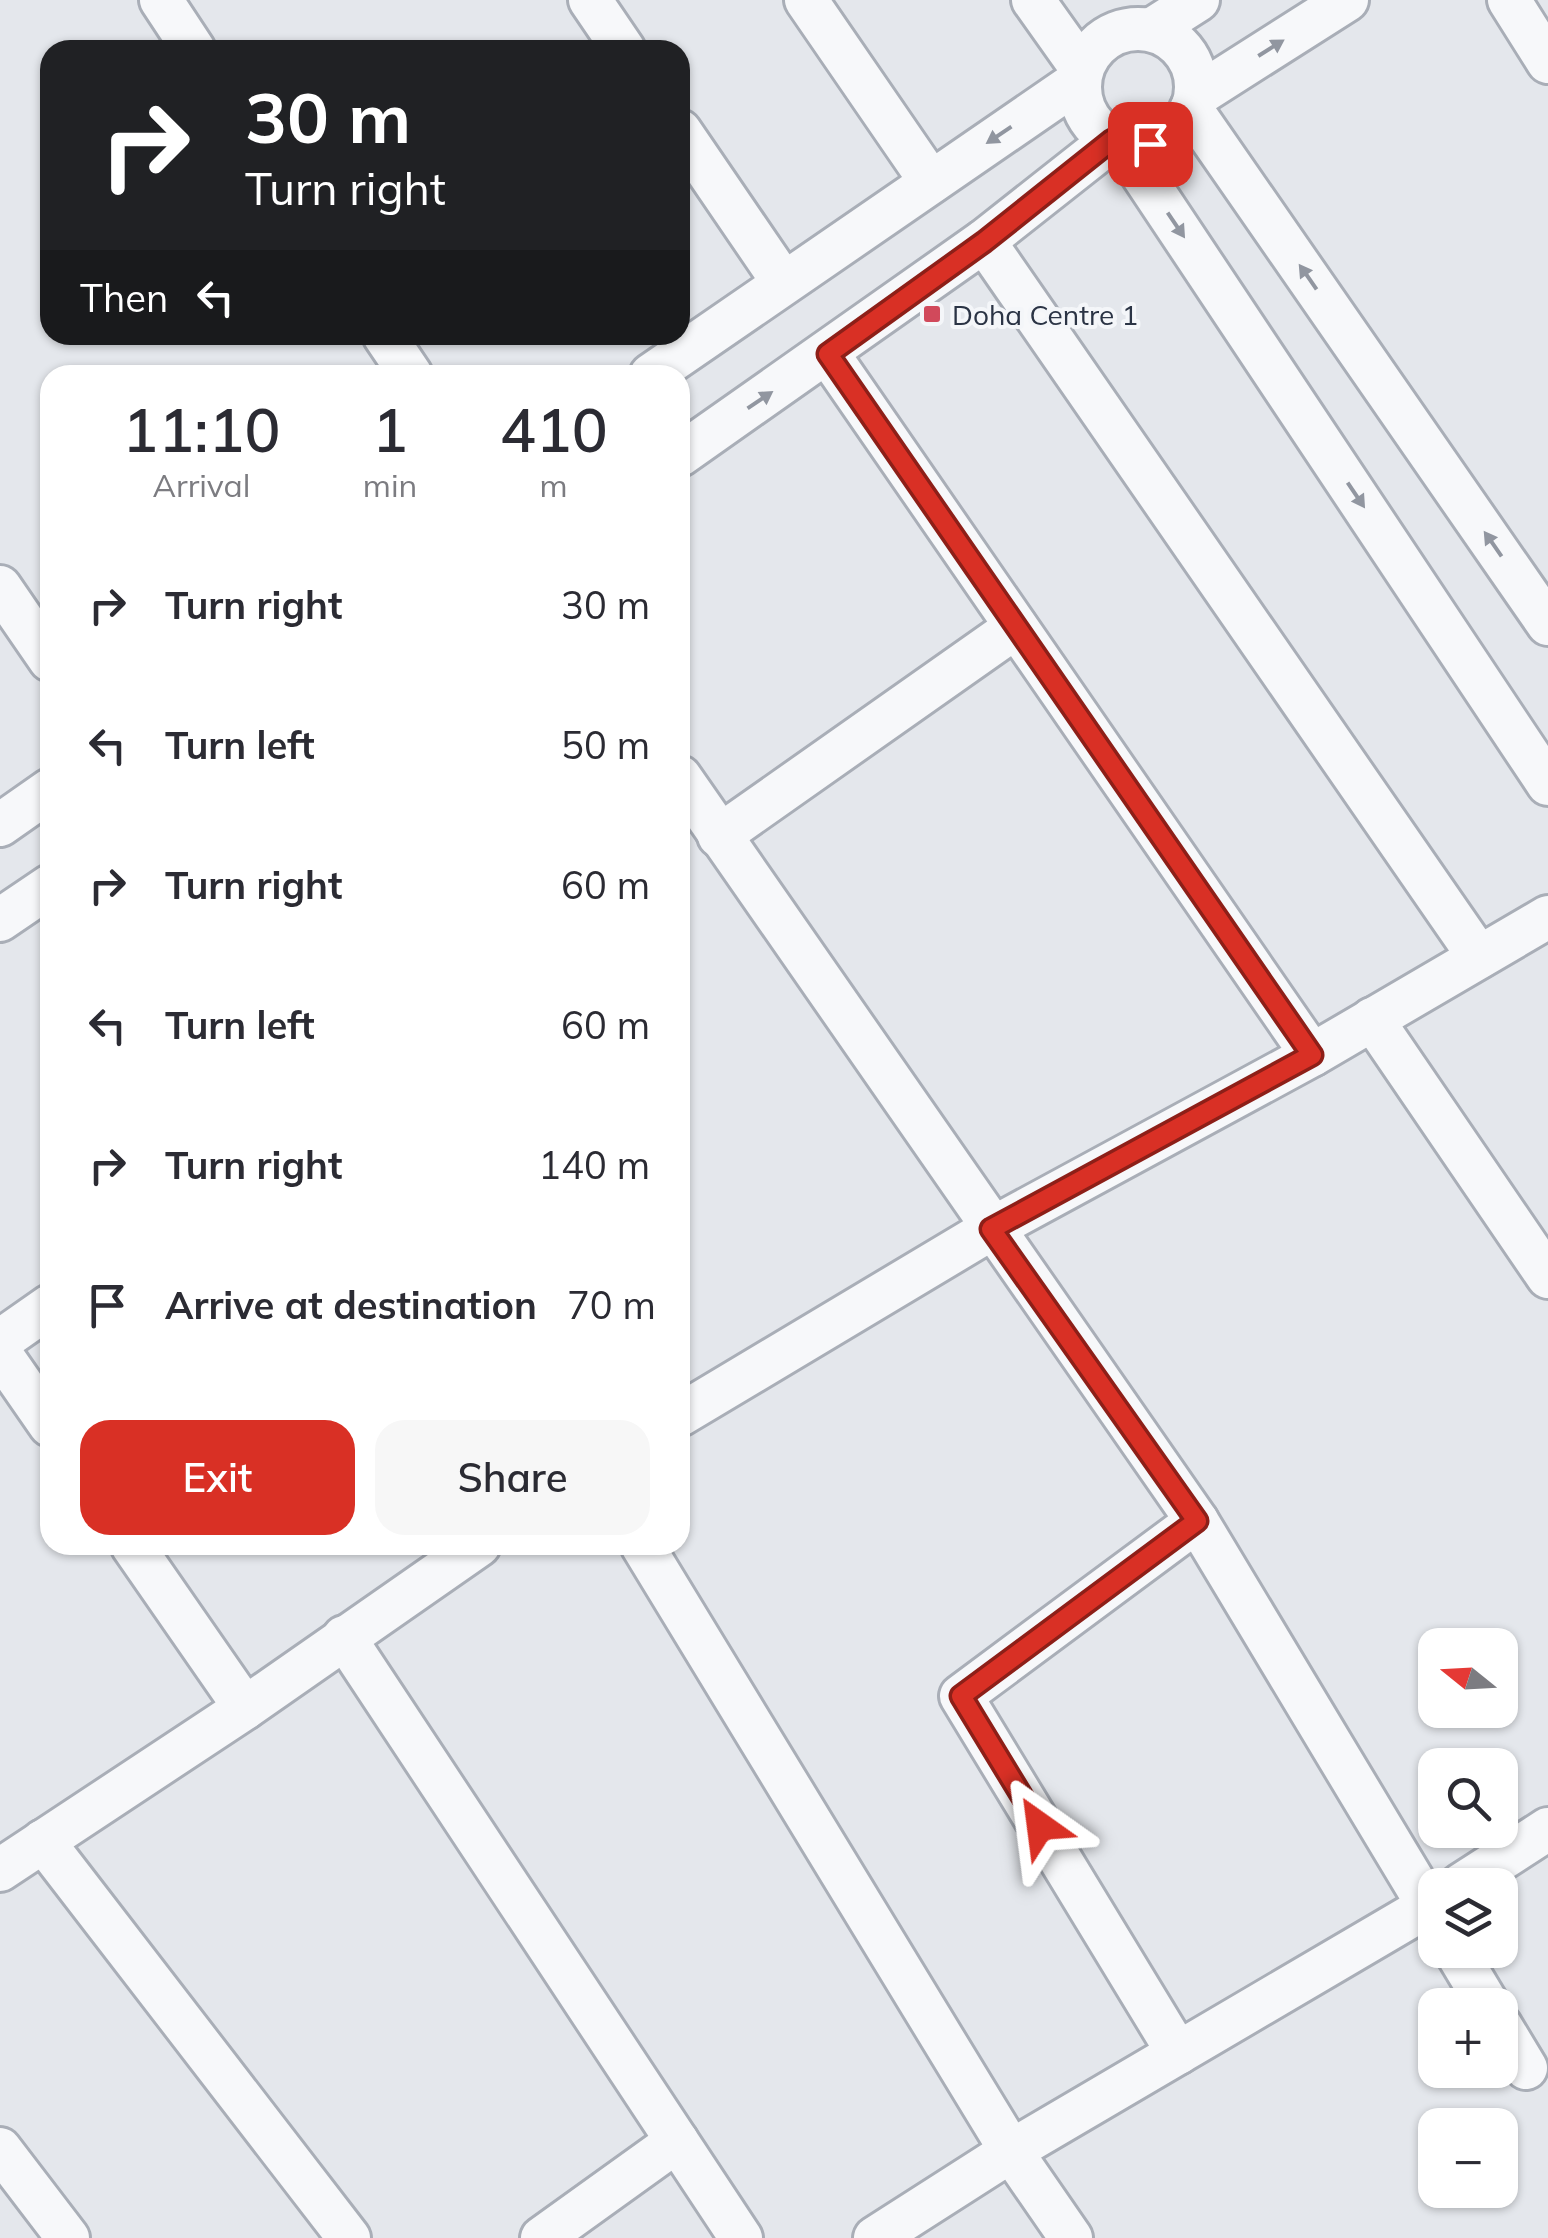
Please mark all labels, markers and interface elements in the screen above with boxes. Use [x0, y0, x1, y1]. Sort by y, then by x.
one-way arrow [1258, 39, 1285, 58]
text: 30 m [245, 73, 411, 161]
icon: right [80, 80, 210, 210]
pin [1108, 102, 1193, 187]
icon: arrive [1123, 117, 1178, 172]
one-way arrow [986, 125, 1013, 144]
text: Turn right [245, 160, 446, 216]
one-way arrow [1166, 211, 1184, 238]
one-way arrow [1299, 263, 1318, 290]
icon: left [188, 270, 243, 325]
text: Then [80, 274, 168, 322]
place label: Doha Centre 1 [952, 297, 1138, 332]
marker: Doha Centre 1 [921, 303, 943, 325]
one-way arrow [747, 391, 774, 410]
text: 11:10 [122, 392, 281, 467]
text: 1 [372, 392, 408, 467]
text: 410 [500, 392, 608, 467]
text: Arrival [153, 465, 250, 505]
text: min [363, 465, 417, 505]
text: m [540, 465, 568, 505]
one-way arrow [1346, 482, 1364, 509]
one-way arrow [1484, 531, 1502, 558]
icon: right [80, 578, 135, 633]
text: Turn right [165, 581, 342, 629]
text: 30 m [561, 581, 650, 629]
icon: left [80, 718, 135, 773]
text: Turn left [165, 721, 315, 769]
text: 50 m [561, 721, 650, 769]
icon: right [80, 858, 135, 913]
text: Turn right [165, 861, 342, 909]
text: 60 m [561, 861, 650, 909]
icon: left [80, 998, 135, 1053]
text: Turn left [165, 1001, 315, 1049]
text: 60 m [561, 1001, 650, 1049]
icon: right [80, 1138, 135, 1193]
text: Turn right [165, 1141, 342, 1189]
text: 140 m [538, 1141, 650, 1189]
icon: arrive [80, 1278, 135, 1333]
text: Arrive at destination [165, 1281, 537, 1329]
text: 70 m [567, 1281, 656, 1329]
button: Exit [80, 1420, 355, 1535]
button: Share [375, 1420, 650, 1535]
north arrow [1418, 1628, 1518, 1728]
map controls [1418, 1628, 1518, 2208]
button: search [1418, 1748, 1518, 1848]
position arrow [988, 1774, 1092, 1878]
button: layers [1418, 1868, 1518, 1968]
button: + [1418, 1988, 1518, 2088]
button: − [1418, 2108, 1518, 2208]

